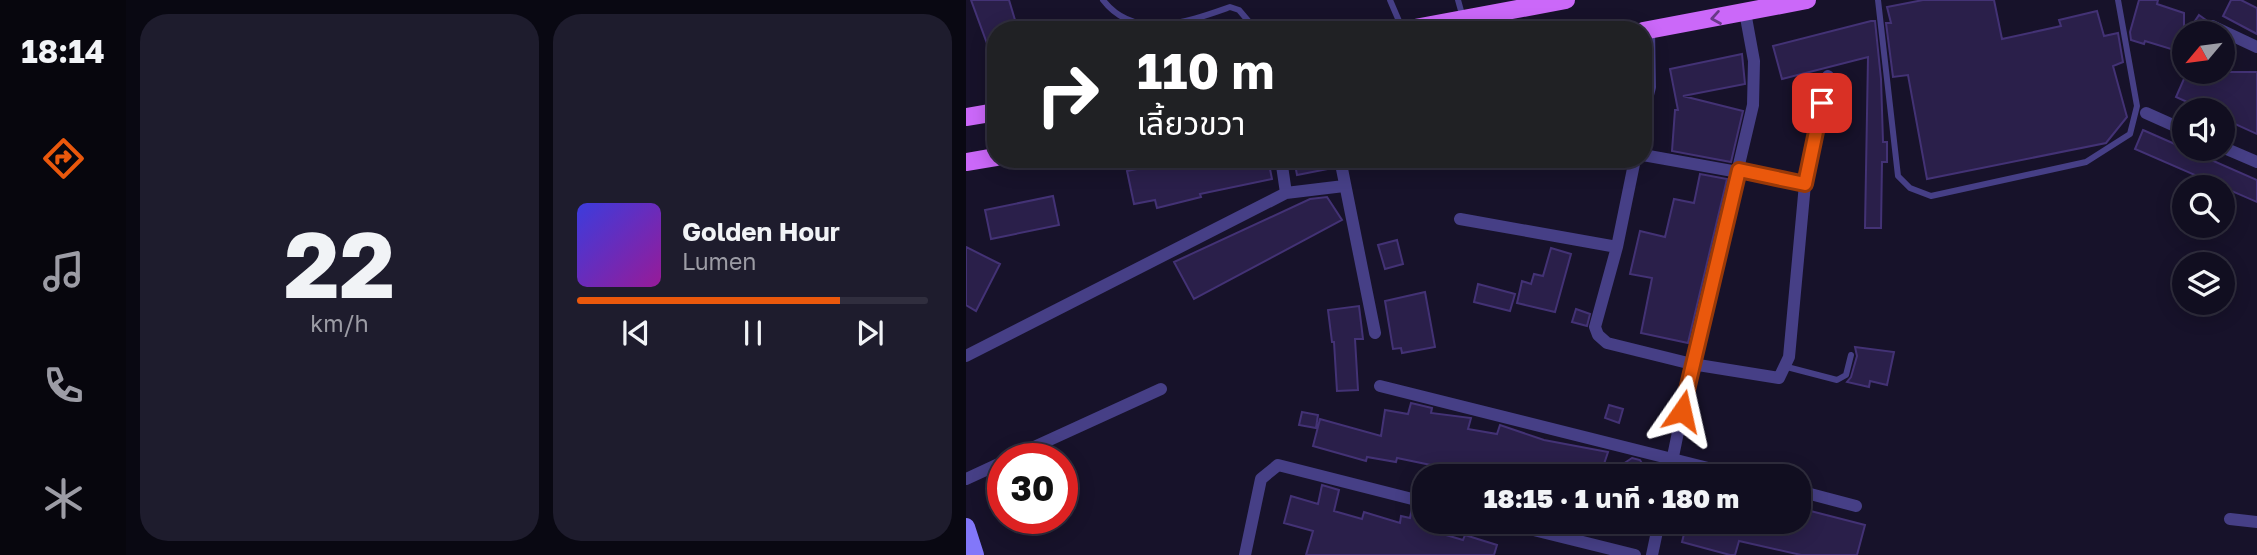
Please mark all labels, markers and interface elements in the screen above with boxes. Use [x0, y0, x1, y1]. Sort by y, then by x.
one-way arrow [1710, 9, 1722, 24]
north arrow [2172, 21, 2235, 84]
map controls [2172, 21, 2235, 315]
text: 18:14 [21, 32, 105, 70]
text: 110 m [1137, 41, 1274, 100]
icon: right [1022, 49, 1113, 140]
pin [1792, 73, 1852, 133]
icon: arrive [1803, 84, 1841, 122]
button: sound [2172, 98, 2235, 161]
text: เลี้ยวขวา [1137, 104, 1245, 142]
icon: directions [39, 134, 88, 183]
button: search [2172, 175, 2235, 238]
text: 22 [284, 209, 395, 318]
text: Golden Hour [682, 216, 840, 247]
icon: music [39, 247, 88, 296]
text: Lumen [682, 247, 756, 275]
button: layers [2172, 252, 2235, 315]
text: km/h [310, 309, 369, 337]
icon: previous [617, 314, 655, 352]
icon: pause [734, 314, 772, 352]
icon: next [851, 314, 889, 352]
icon: phone [39, 361, 88, 410]
position arrow [1645, 374, 1719, 448]
speed limit sign: 30 [987, 443, 1078, 534]
icon: climate [39, 474, 88, 523]
text: 18:15 · 1 นาที · 180 m [1484, 483, 1739, 514]

